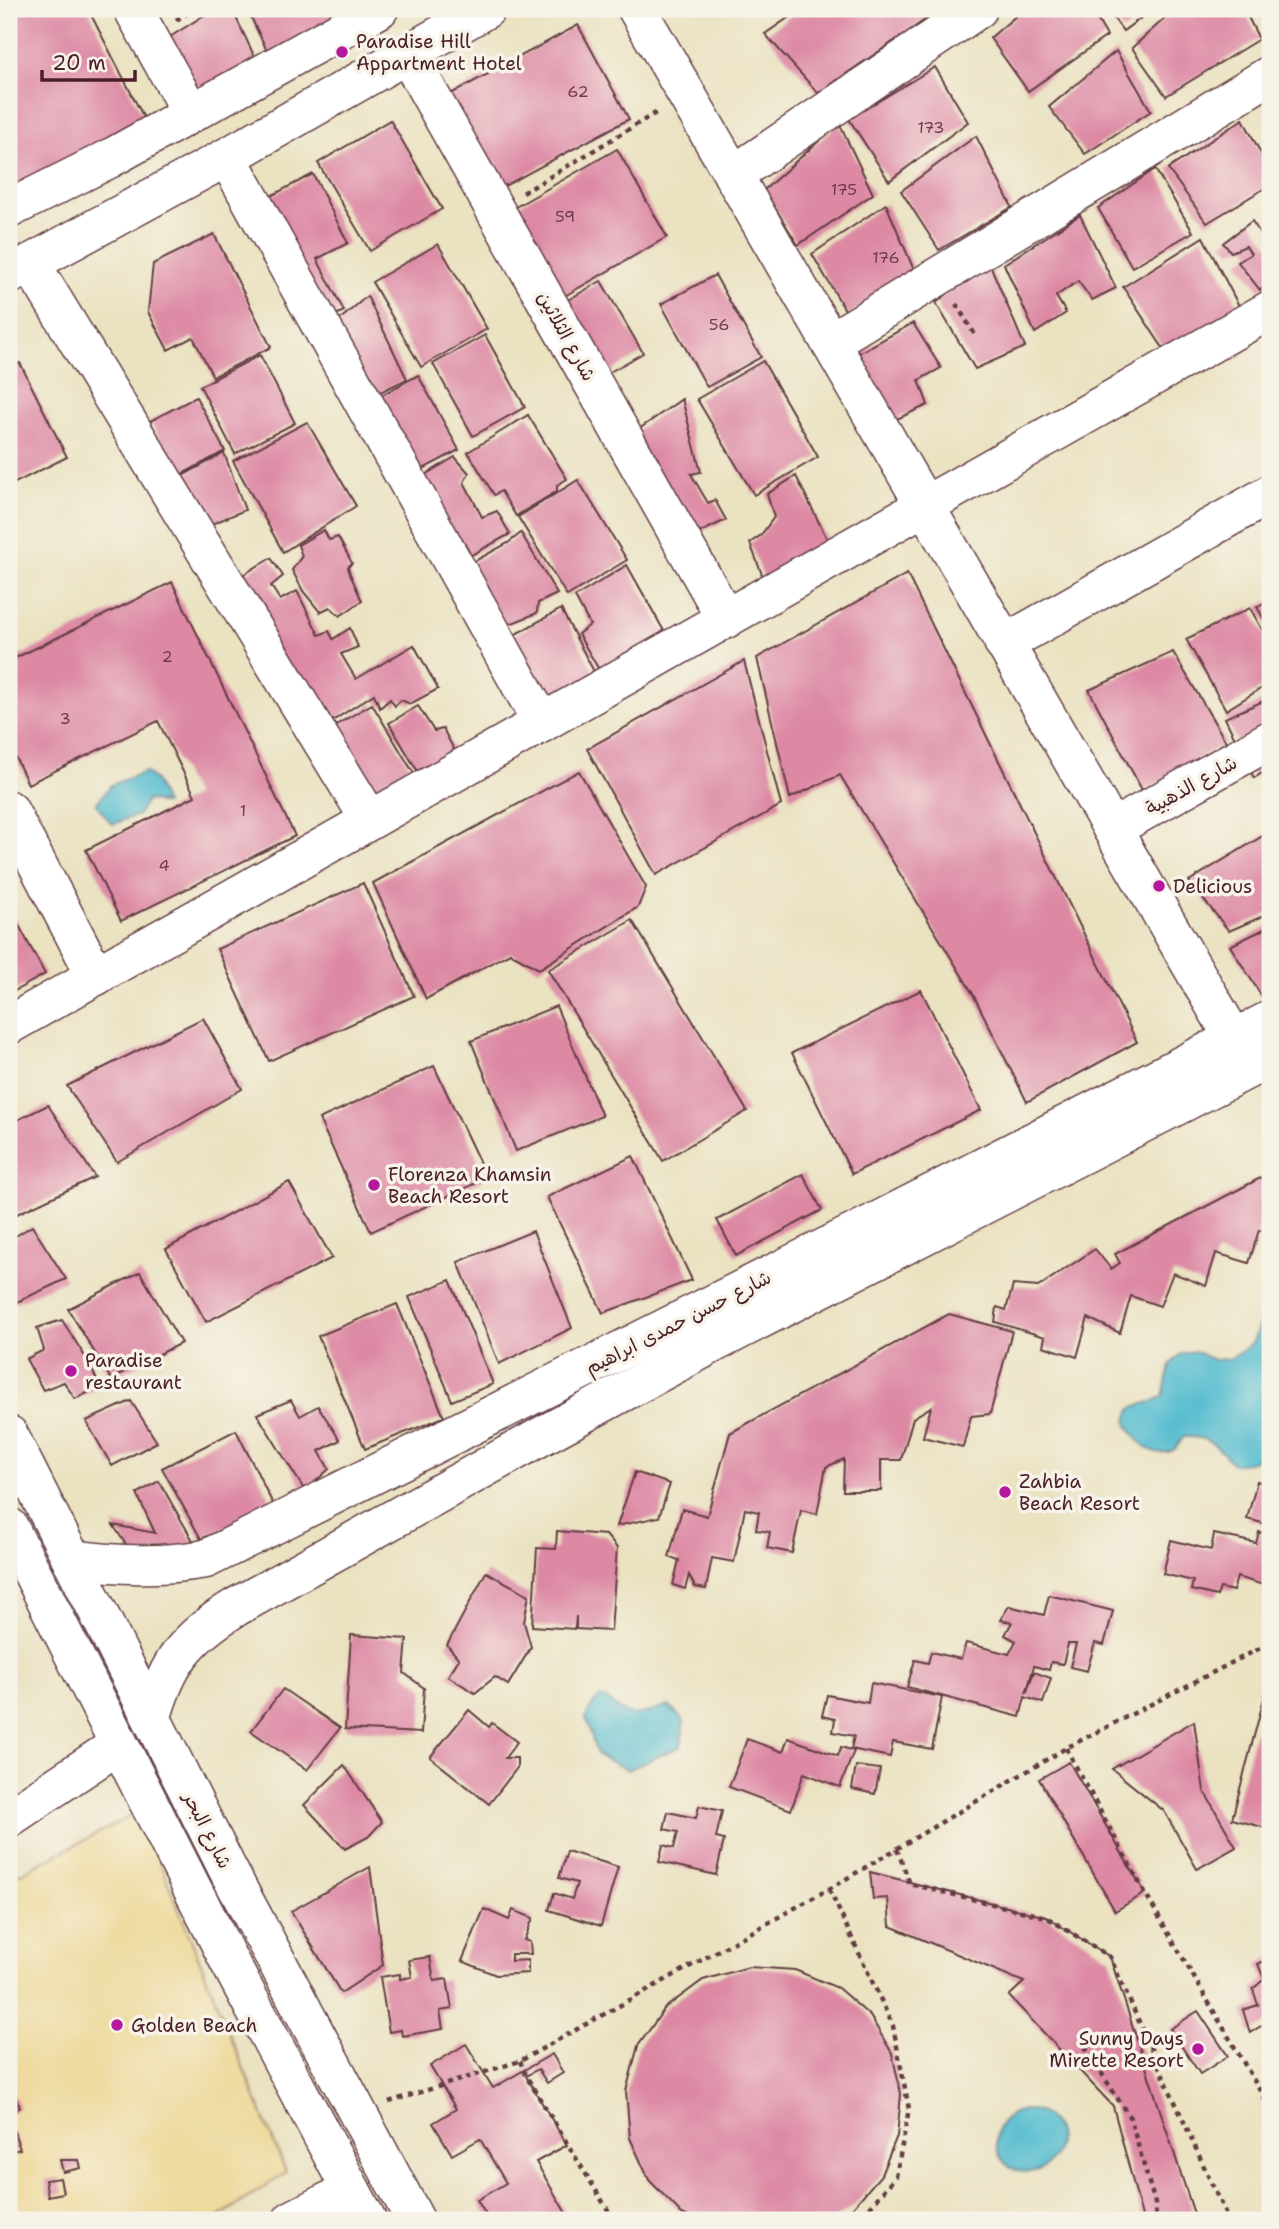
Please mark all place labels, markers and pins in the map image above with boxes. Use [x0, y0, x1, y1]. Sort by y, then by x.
place label: Paradise Hill Appartment Hotel [356, 29, 522, 76]
marker: Paradise Hill Appartment Hotel [334, 44, 350, 60]
place label: Delicious [1173, 874, 1252, 899]
marker: Delicious [1151, 878, 1167, 894]
place label: Florenza Khamsin Beach Resort [388, 1162, 551, 1209]
marker: Florenza Khamsin Beach Resort [366, 1177, 382, 1193]
place label: Paradise restaurant [85, 1348, 182, 1395]
marker: Paradise restaurant [63, 1363, 79, 1379]
place label: Zahbia Beach Resort [1019, 1469, 1140, 1516]
marker: Zahbia Beach Resort [997, 1484, 1013, 1500]
place label: Golden Beach [131, 2013, 257, 2038]
marker: Golden Beach [109, 2017, 125, 2033]
place label: Sunny Days Mirette Resort [1049, 2026, 1184, 2073]
marker: Sunny Days Mirette Resort [1190, 2041, 1206, 2057]

